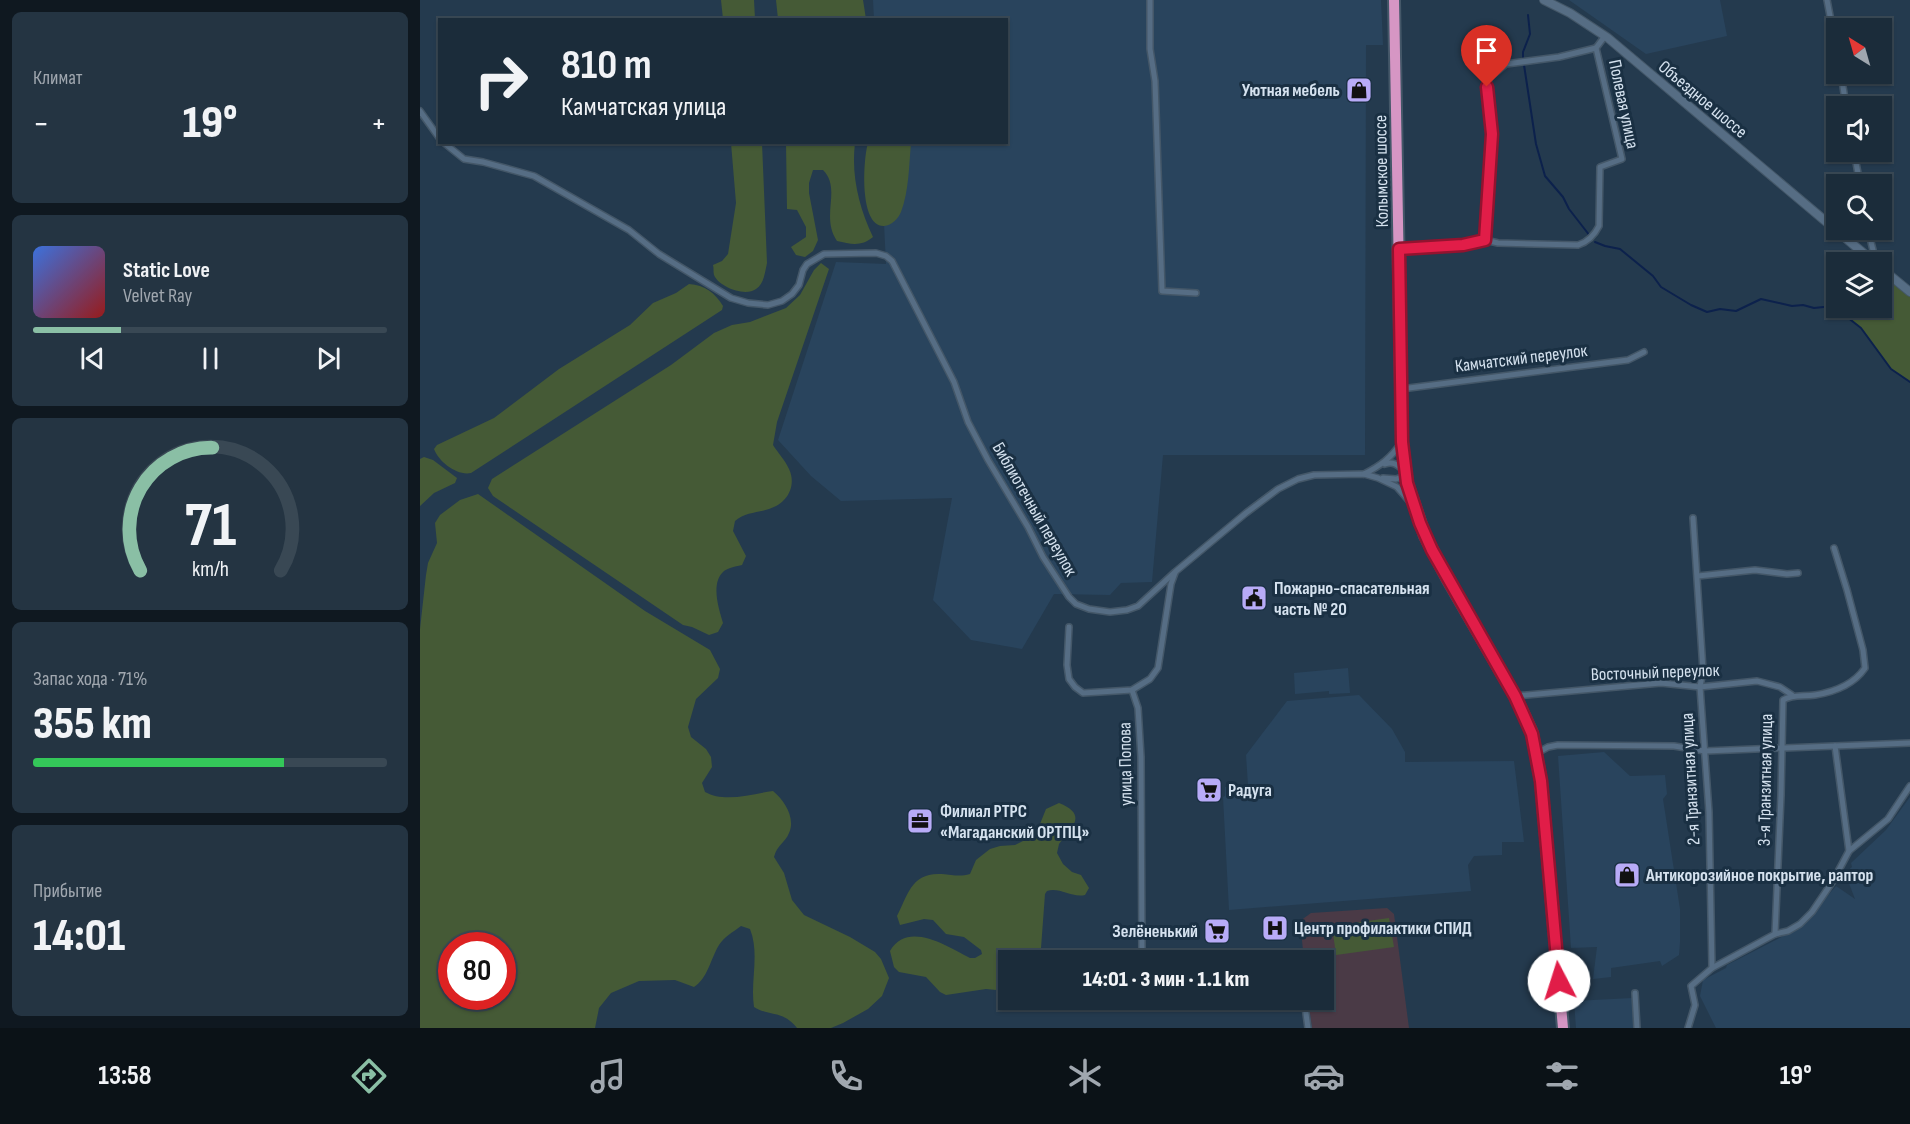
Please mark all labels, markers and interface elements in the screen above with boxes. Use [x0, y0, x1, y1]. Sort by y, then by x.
north arrow [1826, 18, 1892, 84]
map controls [1826, 18, 1892, 318]
pin [1461, 25, 1512, 87]
icon: arrive [1470, 34, 1503, 67]
text: 810 m [561, 40, 652, 91]
icon: right [462, 42, 540, 120]
street label: Объездное шоссе [1654, 56, 1751, 143]
street label: Полевая улица [1604, 58, 1643, 151]
text: Климат [33, 66, 83, 90]
shop icon: Уютная мебель [1344, 75, 1374, 105]
place label: Уютная мебель [1242, 80, 1340, 101]
text: Камчатская улица [561, 91, 726, 123]
text: 19° [183, 96, 237, 151]
button: sound [1826, 96, 1892, 162]
text: − [33, 104, 49, 144]
text: + [371, 104, 387, 144]
street label: Колымское шоссе [1370, 115, 1393, 227]
button: search [1826, 174, 1892, 240]
button: layers [1826, 252, 1892, 318]
text: Static Love [123, 257, 210, 284]
text: Velvet Ray [123, 284, 192, 308]
street label: Камчатский переулок [1454, 340, 1589, 377]
icon: previous [76, 342, 109, 375]
icon: pause [194, 342, 227, 375]
icon: next [312, 342, 345, 375]
street label: Библиотечный переулок [988, 439, 1081, 580]
text: 71 [184, 489, 236, 564]
text: km/h [191, 557, 229, 582]
place label: Пожарно-спасательная часть № 20 [1274, 578, 1430, 620]
public building icon: Пожарно-спасательная часть № 20 [1239, 583, 1269, 613]
street label: Восточный переулок [1590, 660, 1720, 685]
text: Запас хода · 71% [33, 667, 148, 691]
text: 355 km [33, 697, 152, 752]
street label: 2-я Транзитная улица [1677, 712, 1704, 846]
street label: 3-я Транзитная улица [1754, 714, 1777, 846]
street label: улица Попова [1114, 722, 1137, 806]
supermarket icon: Радуга [1194, 775, 1224, 805]
place label: Радуга [1228, 780, 1272, 801]
place label: Филиал РТРС «Магаданский ОРТПЦ» [940, 801, 1090, 843]
office icon: Филиал РТРС «Магаданский ОРТПЦ» [905, 806, 935, 836]
shop icon: Антикорозийное покрытие, раптор [1612, 860, 1642, 890]
place label: Антикорозийное покрытие, раптор [1645, 865, 1874, 886]
text: Прибытие [33, 879, 102, 903]
text: 14:01 [33, 909, 125, 964]
hospital icon: Центр профилактики СПИД [1260, 913, 1290, 943]
supermarket icon: Зелёненький [1202, 916, 1232, 946]
place label: Центр профилактики СПИД [1294, 918, 1472, 939]
place label: Зелёненький [1112, 921, 1198, 942]
speed limit sign: 80 [438, 932, 516, 1010]
position arrow [1527, 949, 1591, 1013]
text: 14:01 · 3 мин · 1.1 km [1083, 966, 1249, 993]
icon: directions [348, 1055, 390, 1097]
icon: music [587, 1055, 629, 1097]
icon: phone [825, 1055, 867, 1097]
icon: climate [1064, 1055, 1106, 1097]
icon: car [1303, 1055, 1345, 1097]
icon: filters [1541, 1055, 1583, 1097]
text: 13:58 [98, 1060, 152, 1092]
text: 19° [1780, 1060, 1812, 1092]

